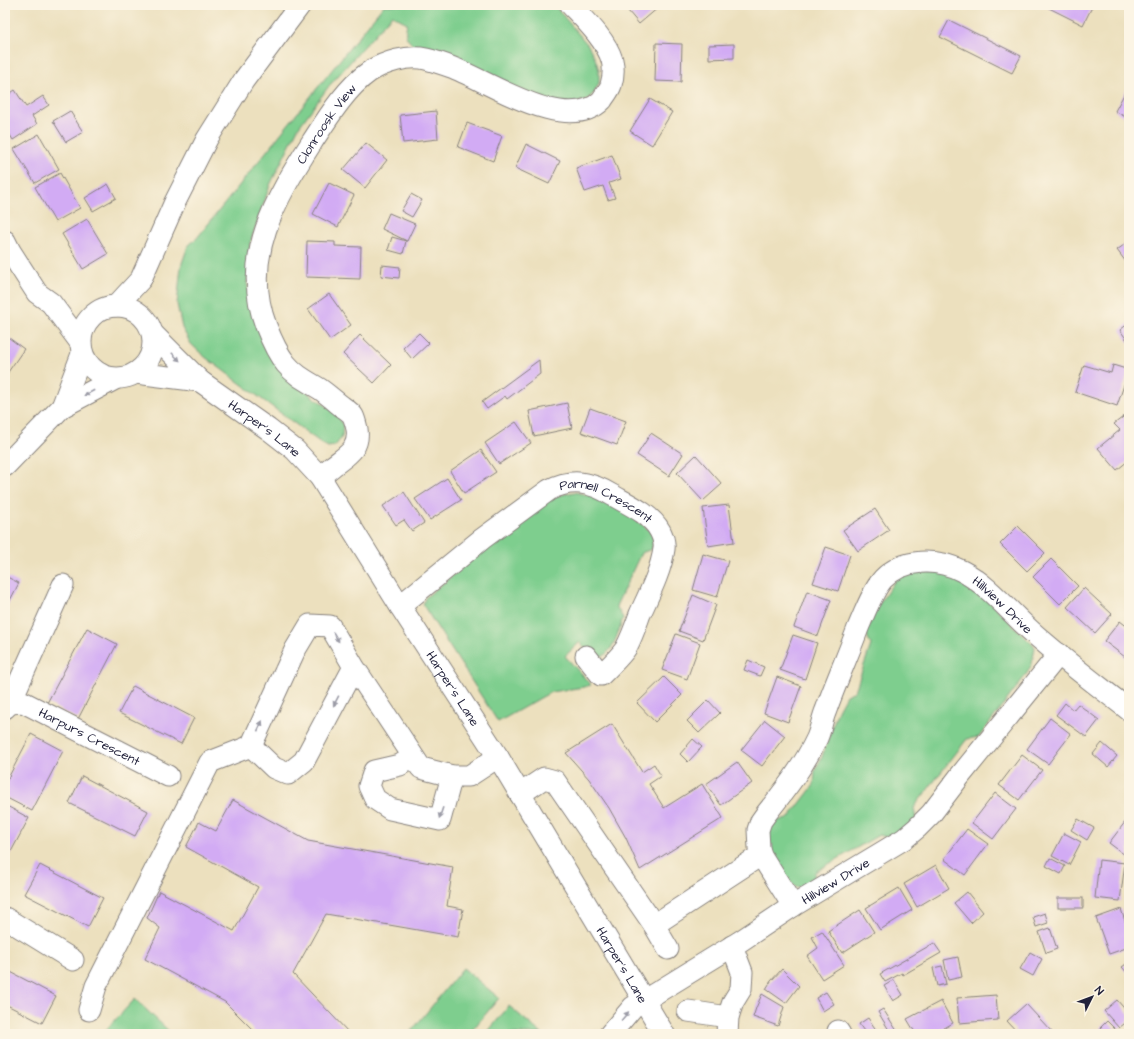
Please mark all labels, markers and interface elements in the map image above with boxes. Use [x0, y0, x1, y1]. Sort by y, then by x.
street label: Clonroosk View [292, 80, 361, 168]
one-way arrow [171, 352, 181, 362]
one-way arrow [83, 390, 94, 396]
street label: Harper's Lane [224, 396, 305, 461]
street label: Parnell Crescent [557, 475, 657, 528]
street label: Hillview Drive [968, 572, 1036, 638]
one-way arrow [332, 632, 340, 642]
street label: Harper's Lane [422, 648, 484, 730]
one-way arrow [332, 695, 339, 707]
street label: Harpurs Crescent [36, 704, 144, 771]
one-way arrow [258, 719, 264, 731]
one-way arrow [438, 808, 444, 820]
street label: Hillview Drive [798, 854, 873, 909]
street label: Harper's Lane [592, 924, 651, 1007]
north arrow [1072, 977, 1112, 1017]
text: N [1091, 983, 1107, 998]
one-way arrow [621, 1010, 630, 1021]

